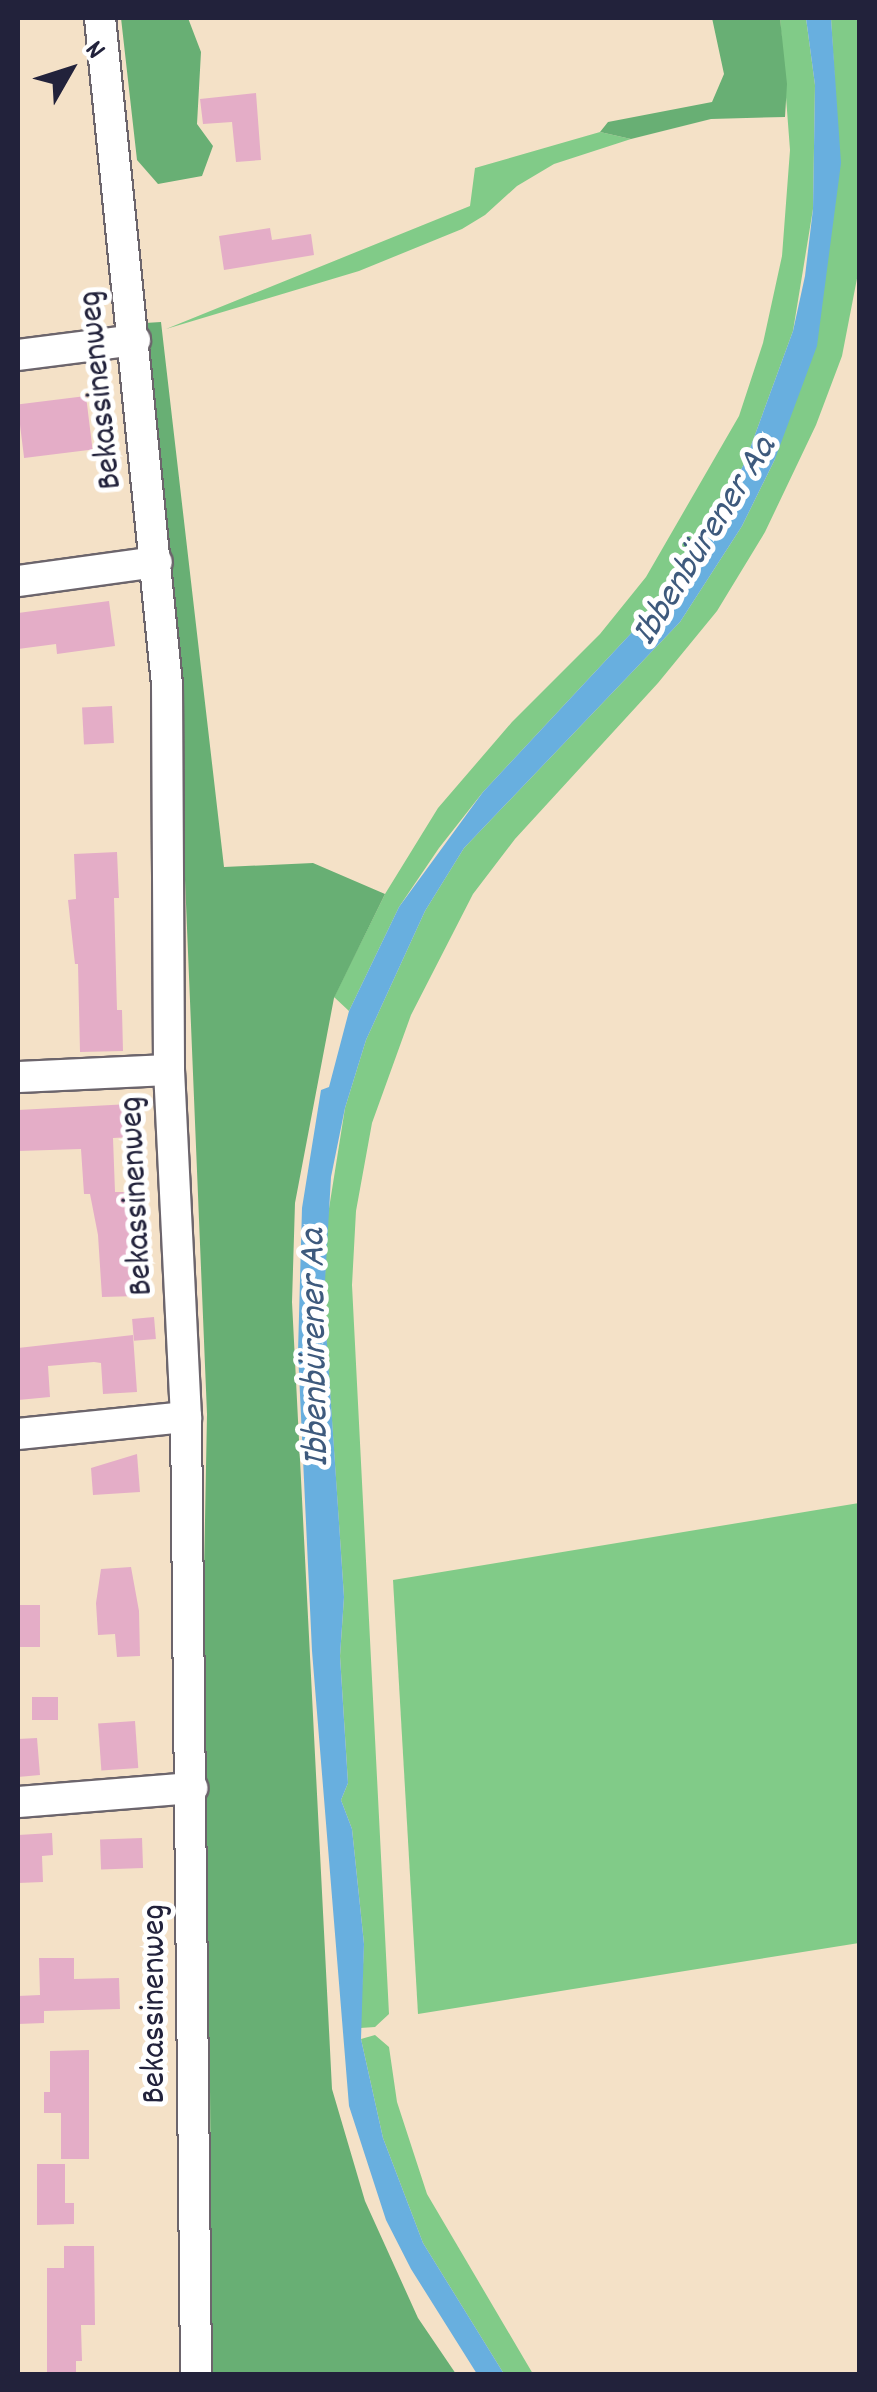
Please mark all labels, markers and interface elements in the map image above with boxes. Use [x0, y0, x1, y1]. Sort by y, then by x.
north arrow [20, 20, 120, 120]
text: N [73, 33, 113, 69]
street label: Bekassinenweg [71, 289, 133, 491]
water label: Ibbenbürener Aa [624, 429, 788, 655]
street label: Bekassinenweg [112, 1095, 164, 1297]
water label: Ibbenbürener Aa [292, 1228, 342, 1468]
street label: Bekassinenweg [135, 1904, 177, 2104]

